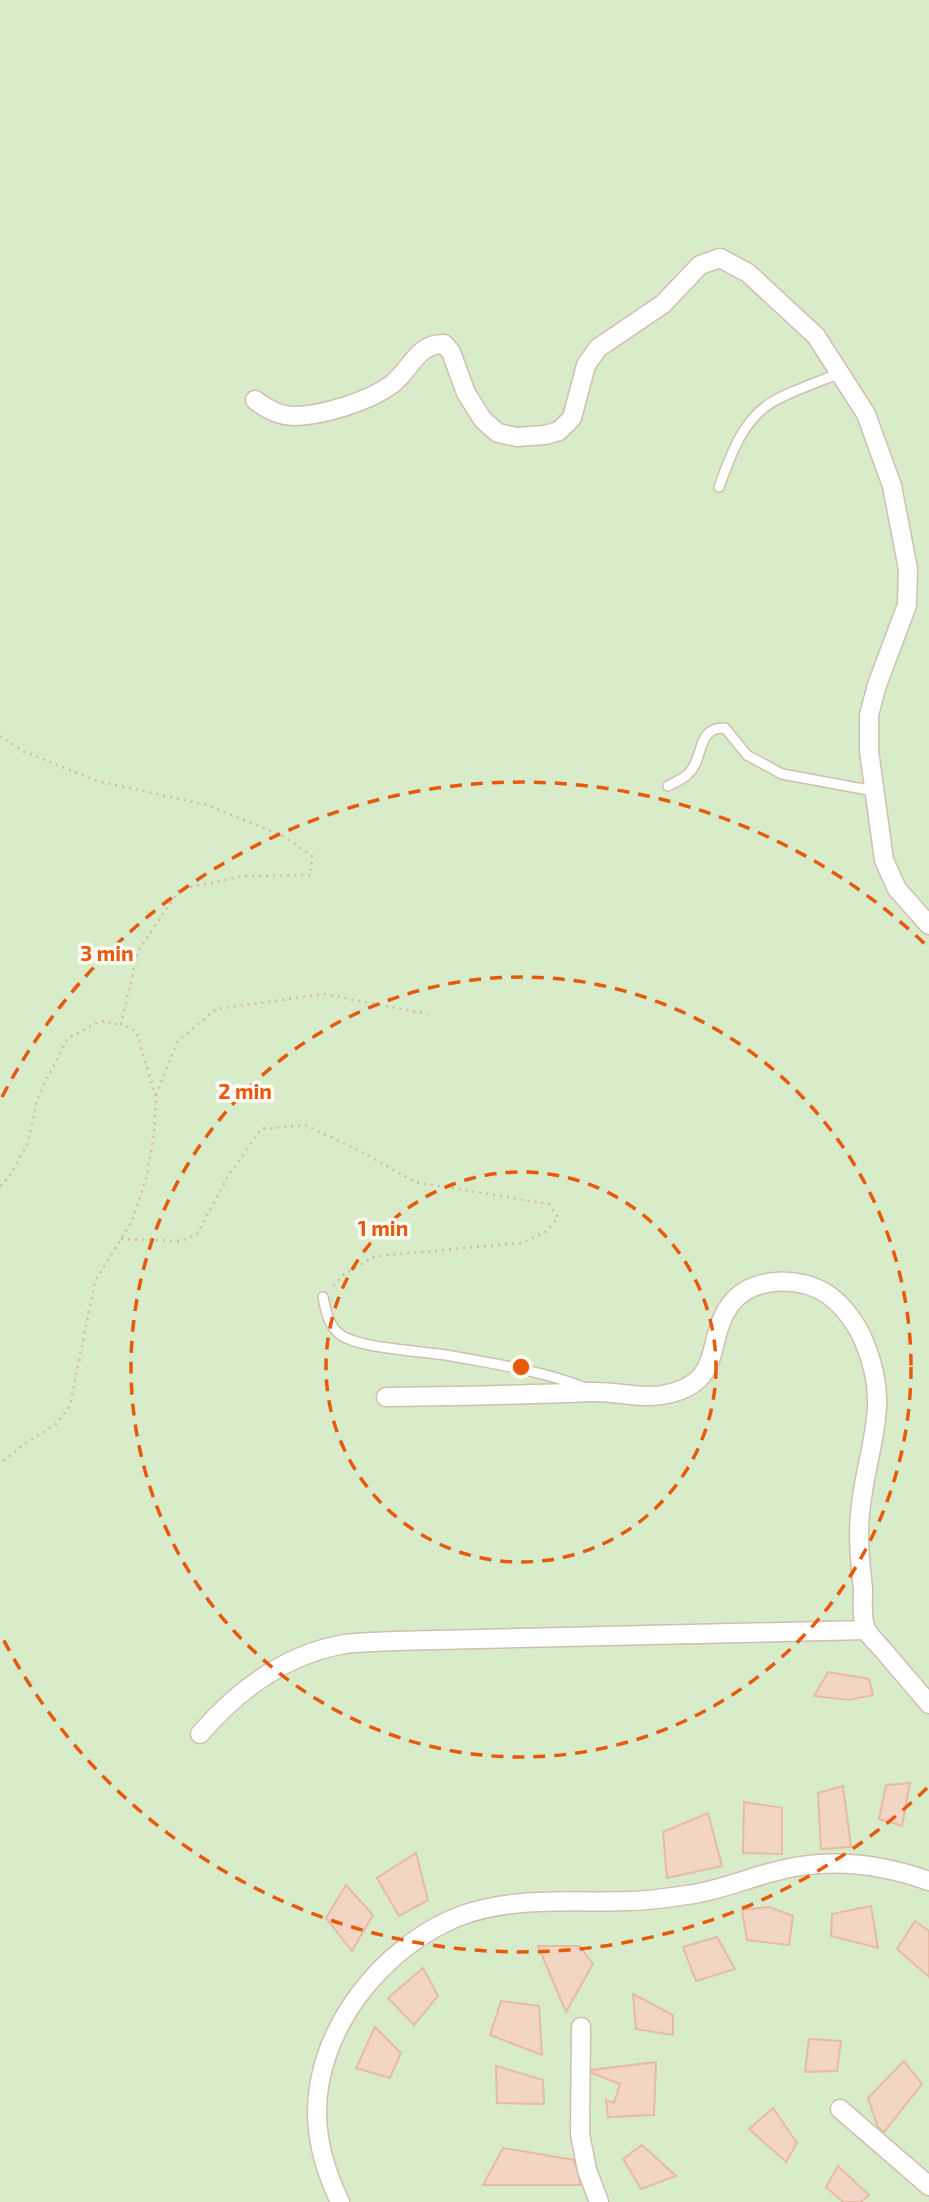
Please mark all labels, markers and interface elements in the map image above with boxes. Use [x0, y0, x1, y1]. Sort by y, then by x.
text: 3 min [80, 940, 134, 965]
text: 2 min [218, 1078, 272, 1103]
text: 1 min [358, 1215, 408, 1240]
centre of rings [509, 1355, 533, 1379]

